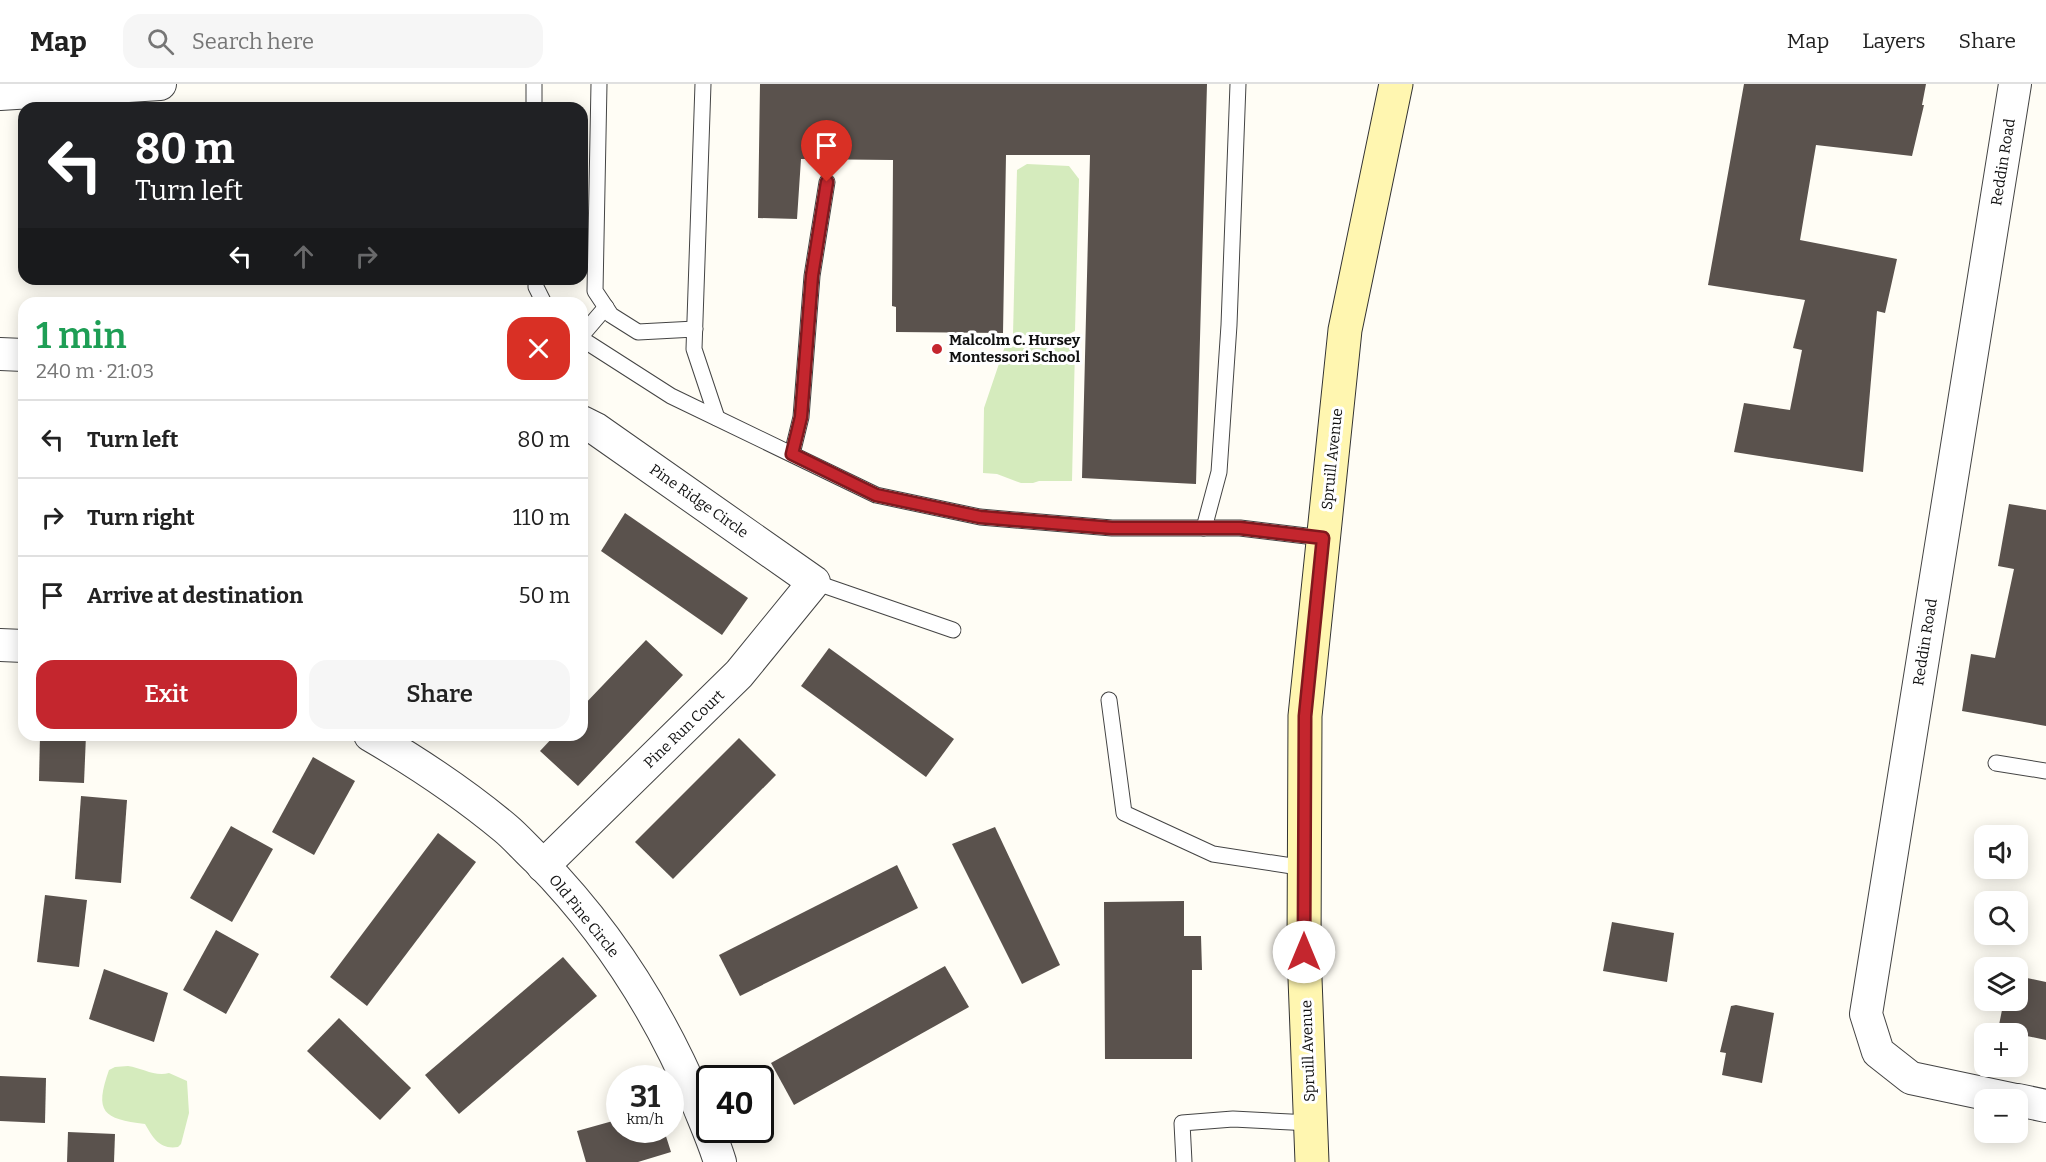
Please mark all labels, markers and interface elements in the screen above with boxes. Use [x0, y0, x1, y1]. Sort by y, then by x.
search box [123, 14, 543, 68]
text: Map [30, 25, 87, 58]
icon: search [144, 25, 177, 58]
text: Search here [192, 28, 314, 55]
text: Map [1787, 28, 1829, 54]
text: Layers [1862, 28, 1926, 54]
text: Share [1959, 28, 2016, 54]
street label: Reddin Road [1987, 117, 2019, 207]
pin [801, 120, 852, 182]
text: 80 m [135, 124, 235, 174]
icon: left [36, 126, 114, 204]
icon: arrive [810, 129, 843, 162]
text: Turn left [135, 175, 243, 207]
icon: left [224, 240, 257, 273]
icon: ahead [287, 240, 320, 273]
icon: right [350, 240, 383, 273]
text: 1 min [36, 314, 127, 358]
button: close [507, 317, 570, 380]
place label: Malcolm C. Hursey Montessori School [949, 331, 1081, 366]
marker: Malcolm C. Hursey Montessori School [930, 342, 944, 356]
text: 240 m · 21:03 [36, 359, 154, 383]
street label: Spruill Avenue [1318, 407, 1346, 511]
icon: left [36, 423, 69, 456]
text: Turn left [87, 426, 179, 453]
text: 80 m [517, 426, 570, 453]
street label: Pine Ridge Circle [646, 460, 752, 542]
icon: right [36, 501, 69, 534]
text: Turn right [87, 504, 195, 531]
text: 110 m [513, 504, 570, 531]
icon: arrive [36, 579, 69, 612]
text: Arrive at destination [87, 582, 303, 609]
text: 50 m [519, 582, 570, 609]
street label: Reddin Road [1909, 597, 1941, 687]
button: Exit [36, 660, 297, 729]
button: Share [309, 660, 570, 729]
street label: Pine Run Court [640, 686, 728, 772]
map controls [1974, 825, 2028, 1143]
button: sound [1974, 825, 2028, 879]
street label: Old Pine Circle [545, 871, 623, 961]
button: search [1974, 891, 2028, 945]
position arrow [1272, 920, 1336, 984]
button: layers [1974, 957, 2028, 1011]
street label: Spruill Avenue [1297, 1000, 1319, 1102]
button: + [1974, 1023, 2028, 1077]
speed limit sign: 40 [696, 1065, 774, 1143]
text: 31 [630, 1079, 660, 1115]
button: − [1974, 1089, 2028, 1143]
text: km/h [626, 1110, 664, 1128]

